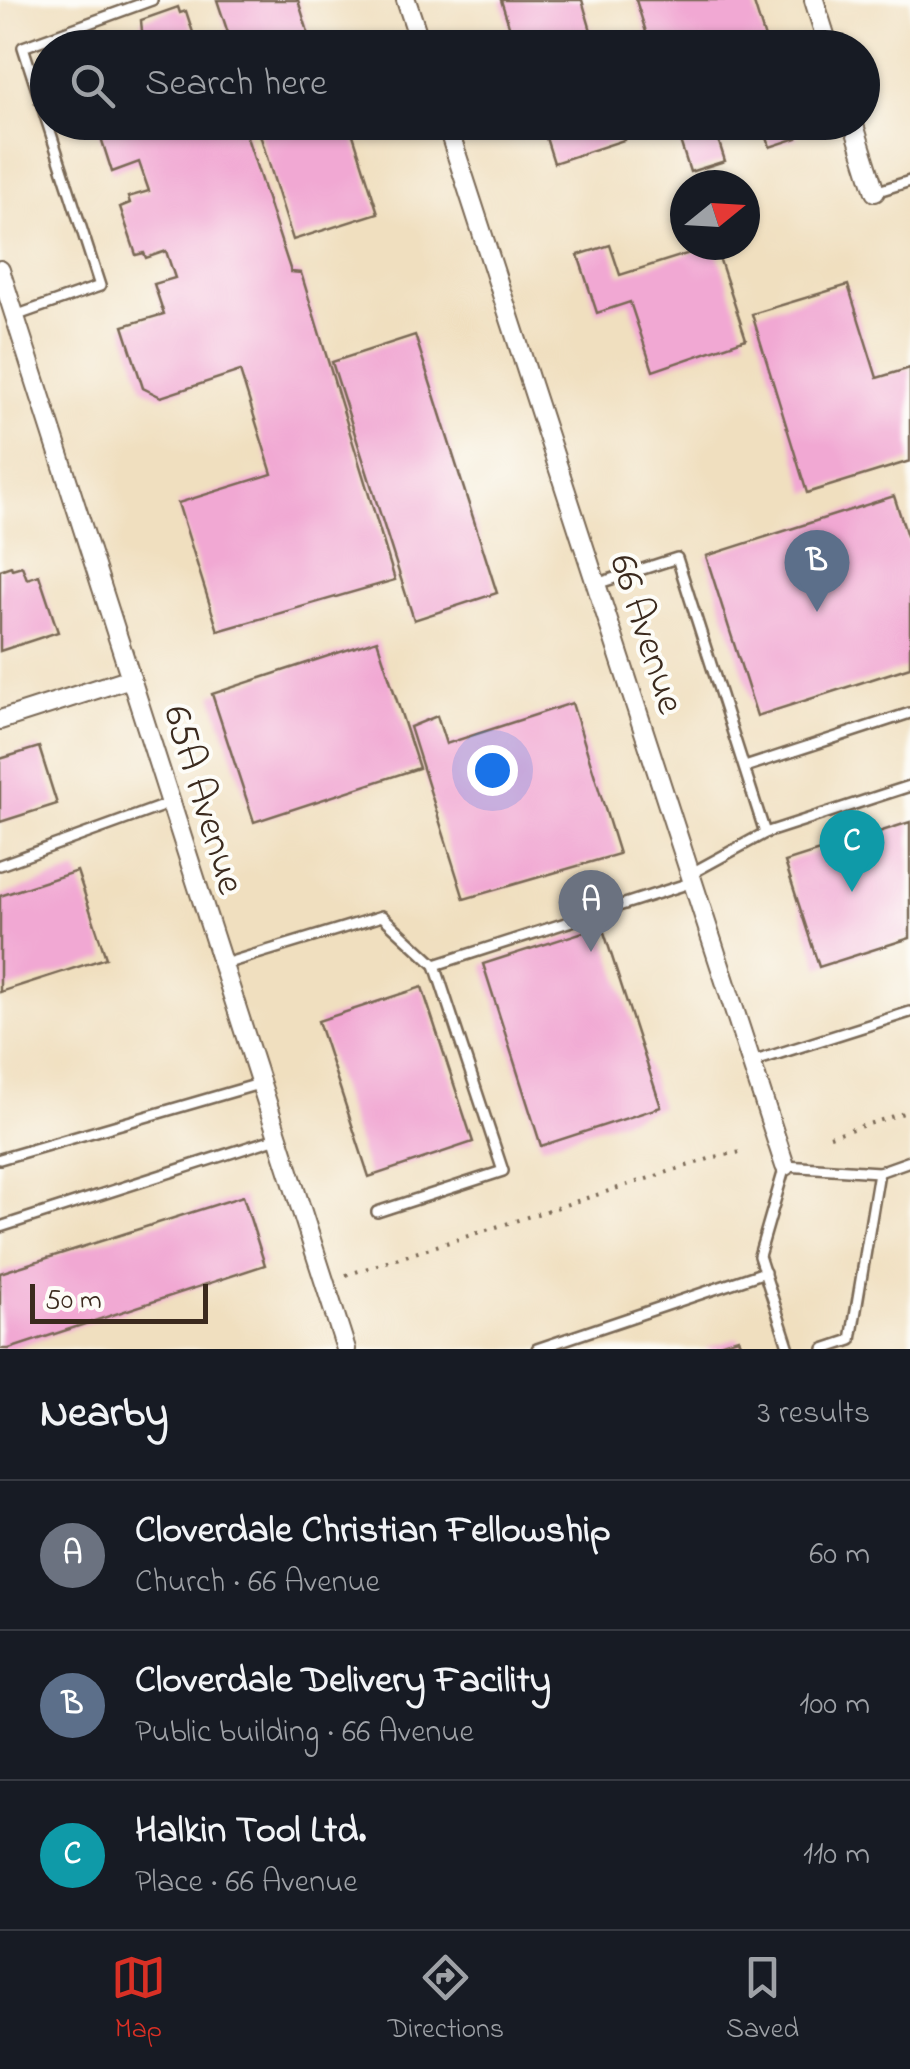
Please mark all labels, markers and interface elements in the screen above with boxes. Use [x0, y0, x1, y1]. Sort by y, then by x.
search box [30, 30, 880, 140]
text: Search here [145, 57, 327, 113]
icon: search [65, 58, 120, 113]
north arrow [670, 170, 760, 260]
pin: B [784, 530, 850, 612]
street label: 66 Avenue [591, 547, 698, 722]
street label: 65A Avenue [145, 699, 258, 902]
your location [467, 745, 518, 796]
pin: C [820, 810, 884, 892]
pin: A [558, 870, 624, 952]
scale bar [30, 1279, 208, 1324]
text: 50 m [45, 1281, 102, 1322]
text: Nearby [40, 1384, 168, 1445]
text: 3 results [758, 1391, 870, 1438]
text: Cloverdale Christian Fellowship [135, 1504, 611, 1560]
text: A [63, 1532, 82, 1579]
text: 60 m [809, 1532, 870, 1579]
text: Church · 66 Avenue [135, 1560, 380, 1607]
text: Cloverdale Delivery Facility [135, 1654, 551, 1710]
text: B [62, 1682, 83, 1729]
text: 100 m [799, 1682, 870, 1729]
text: Public building · 66 Avenue [135, 1710, 474, 1757]
text: Halkin Tool Ltd. [135, 1804, 366, 1860]
text: C [64, 1832, 81, 1879]
text: 110 m [803, 1832, 870, 1879]
text: Place · 66 Avenue [135, 1860, 357, 1907]
tab: Map [111, 1950, 166, 2051]
tab: Directions [388, 1950, 504, 2051]
tab: Saved [726, 1950, 799, 2051]

